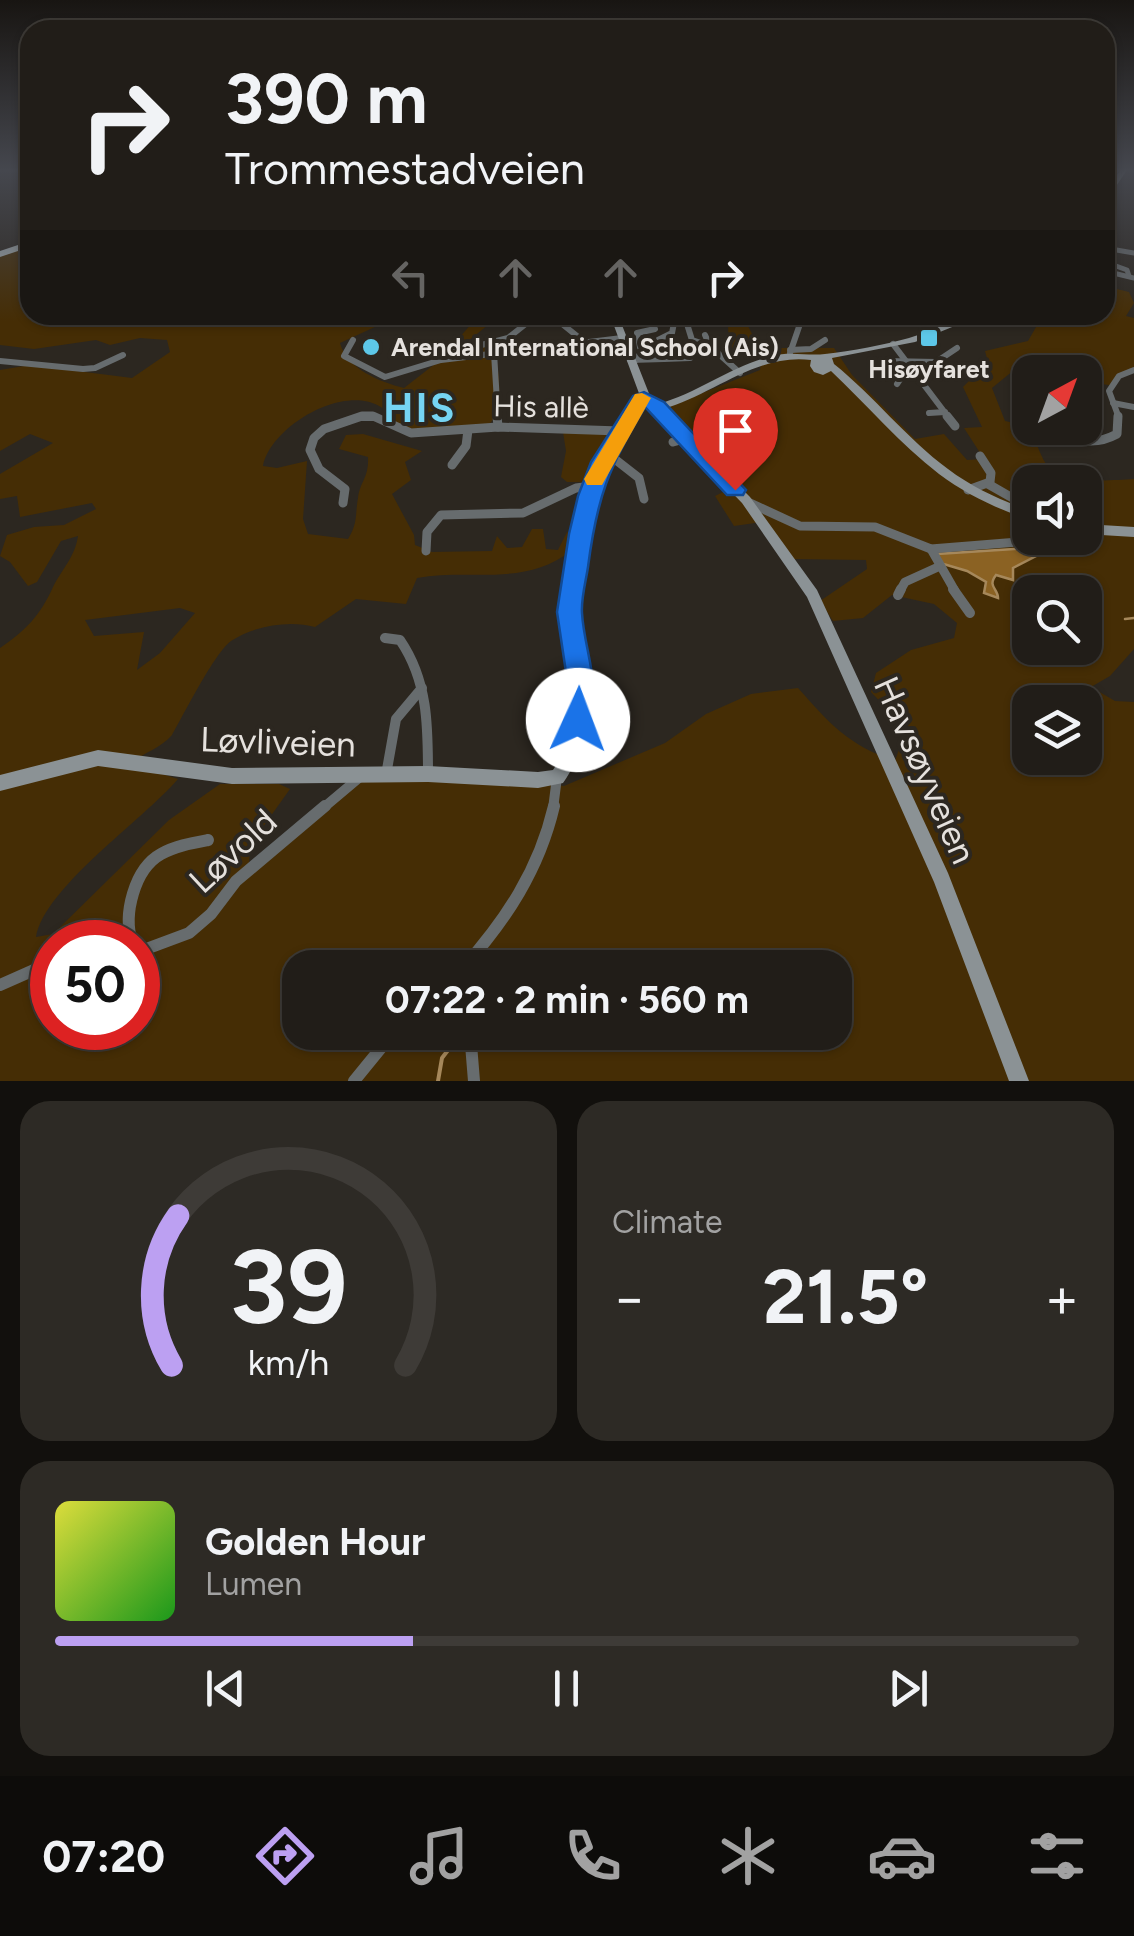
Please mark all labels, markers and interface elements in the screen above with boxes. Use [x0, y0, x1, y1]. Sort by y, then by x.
text: 390 m [225, 56, 428, 141]
icon: right [60, 60, 190, 190]
text: Trommestadveien [225, 141, 585, 195]
icon: left [383, 250, 438, 305]
icon: ahead [488, 250, 543, 305]
icon: ahead [593, 250, 648, 305]
icon: right [698, 250, 753, 305]
marker: Hisøyfaret [918, 327, 940, 349]
place label: Arendal International School (Ais) [391, 332, 779, 362]
marker: Arendal International School (Ais) [360, 336, 382, 358]
place label: Hisøyfaret [868, 354, 990, 384]
north arrow [1012, 355, 1102, 445]
map controls [1012, 355, 1102, 775]
district label: HIS [383, 384, 457, 432]
street label: His allè [493, 387, 589, 426]
pin [693, 388, 778, 491]
icon: arrive [708, 403, 763, 458]
button: sound [1012, 465, 1102, 555]
button: search [1012, 575, 1102, 665]
position arrow [526, 668, 630, 772]
street label: Havsøyveien [865, 670, 985, 870]
button: layers [1012, 685, 1102, 775]
street label: Løvliveien [199, 718, 357, 766]
street label: Løvold [181, 800, 285, 902]
speed limit sign: 50 [30, 920, 160, 1050]
text: 07:22 · 2 min · 560 m [385, 977, 749, 1023]
text: Climate [612, 1203, 723, 1241]
text: 39 [229, 1224, 348, 1349]
text: 21.5° [763, 1252, 928, 1342]
text: − [612, 1265, 646, 1331]
text: + [1045, 1265, 1079, 1331]
text: km/h [248, 1341, 329, 1384]
text: Golden Hour [205, 1519, 426, 1565]
text: Lumen [205, 1565, 302, 1603]
icon: previous [198, 1661, 253, 1716]
icon: pause [539, 1661, 594, 1716]
icon: next [881, 1661, 936, 1716]
icon: directions [250, 1821, 320, 1891]
icon: music [404, 1821, 474, 1891]
icon: phone [558, 1821, 628, 1891]
icon: climate [713, 1821, 783, 1891]
icon: car [867, 1821, 937, 1891]
icon: filters [1022, 1821, 1092, 1891]
text: 07:20 [42, 1829, 165, 1883]

